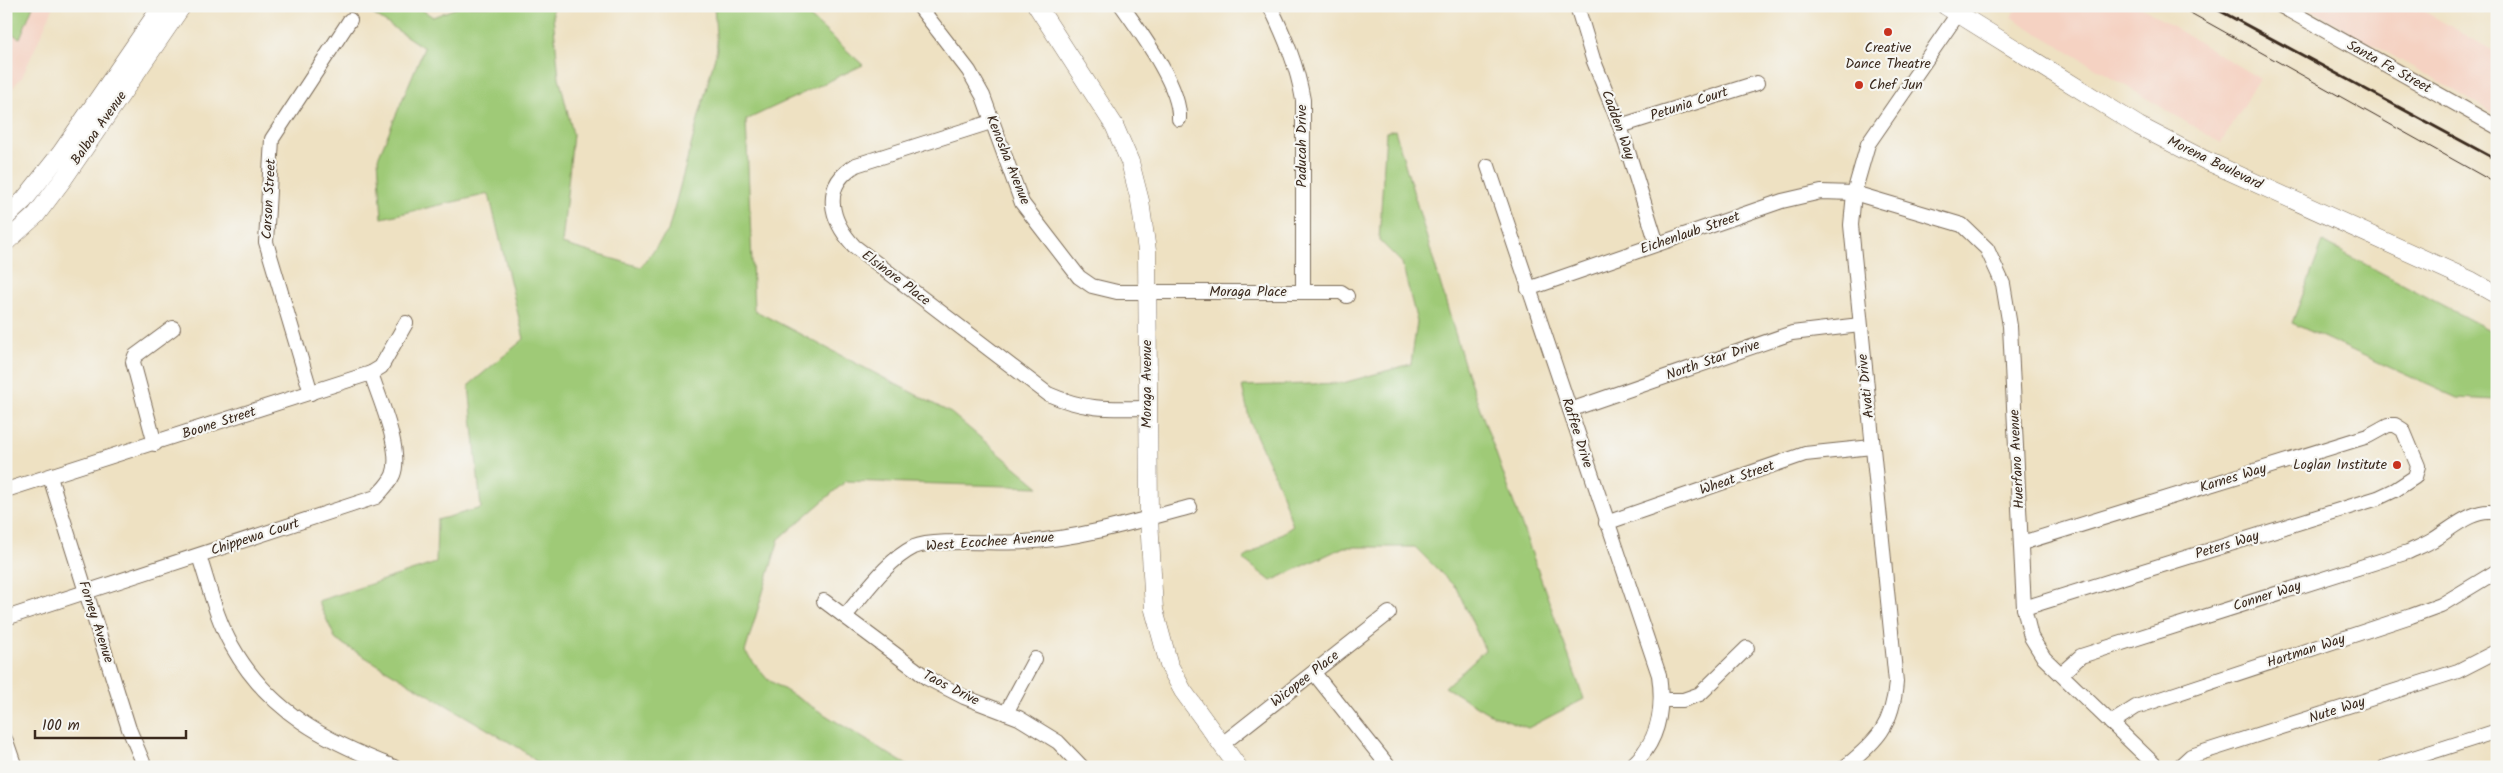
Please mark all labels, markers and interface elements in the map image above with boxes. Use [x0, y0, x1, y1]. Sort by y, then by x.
marker: Creative Dance Theatre [1882, 26, 1894, 38]
street label: Santa Fe Street [2343, 35, 2436, 100]
place label: Creative Dance Theatre [1845, 37, 1931, 75]
place label: Chef Jun [1869, 74, 1923, 96]
marker: Chef Jun [1853, 79, 1865, 91]
street label: Petunia Court [1647, 81, 1731, 127]
street label: Balboa Avenue [65, 86, 133, 170]
street label: Cadden Way [1595, 87, 1641, 163]
street label: Paducah Drive [1291, 104, 1313, 188]
street label: Kenosha Avenue [980, 112, 1036, 209]
street label: Morena Boulevard [2164, 130, 2267, 196]
street label: Carson Street [256, 158, 282, 240]
street label: Eichenlaub Street [1637, 205, 1743, 260]
street label: Elsinore Place [857, 245, 936, 312]
street label: Moraga Place [1209, 281, 1287, 303]
street label: North Star Drive [1663, 333, 1763, 386]
street label: Moraga Avenue [1136, 339, 1158, 428]
street label: Avati Drive [1852, 352, 1880, 419]
street label: Raffee Drive [1555, 395, 1599, 472]
street label: Boone Street [179, 401, 259, 445]
street label: Huerfano Avenue [2003, 408, 2031, 509]
place label: Loglan Institute [2293, 454, 2388, 476]
street label: Wheat Street [1697, 455, 1778, 501]
street label: Karnes Way [2197, 457, 2270, 499]
marker: Loglan Institute [2391, 459, 2403, 471]
street label: Chippewa Court [208, 512, 303, 562]
street label: Peters Way [2192, 525, 2262, 565]
street label: West Ecochee Avenue [925, 527, 1055, 557]
street label: Conner Way [2230, 575, 2304, 617]
street label: Forney Avenue [72, 578, 120, 667]
street label: Hartman Way [2264, 628, 2348, 674]
street label: Wicopee Place [1266, 645, 1345, 713]
street label: Taos Drive [919, 664, 984, 712]
street label: Nute Way [2306, 691, 2368, 729]
scale bar [35, 708, 186, 740]
text: 100 m [42, 714, 80, 738]

